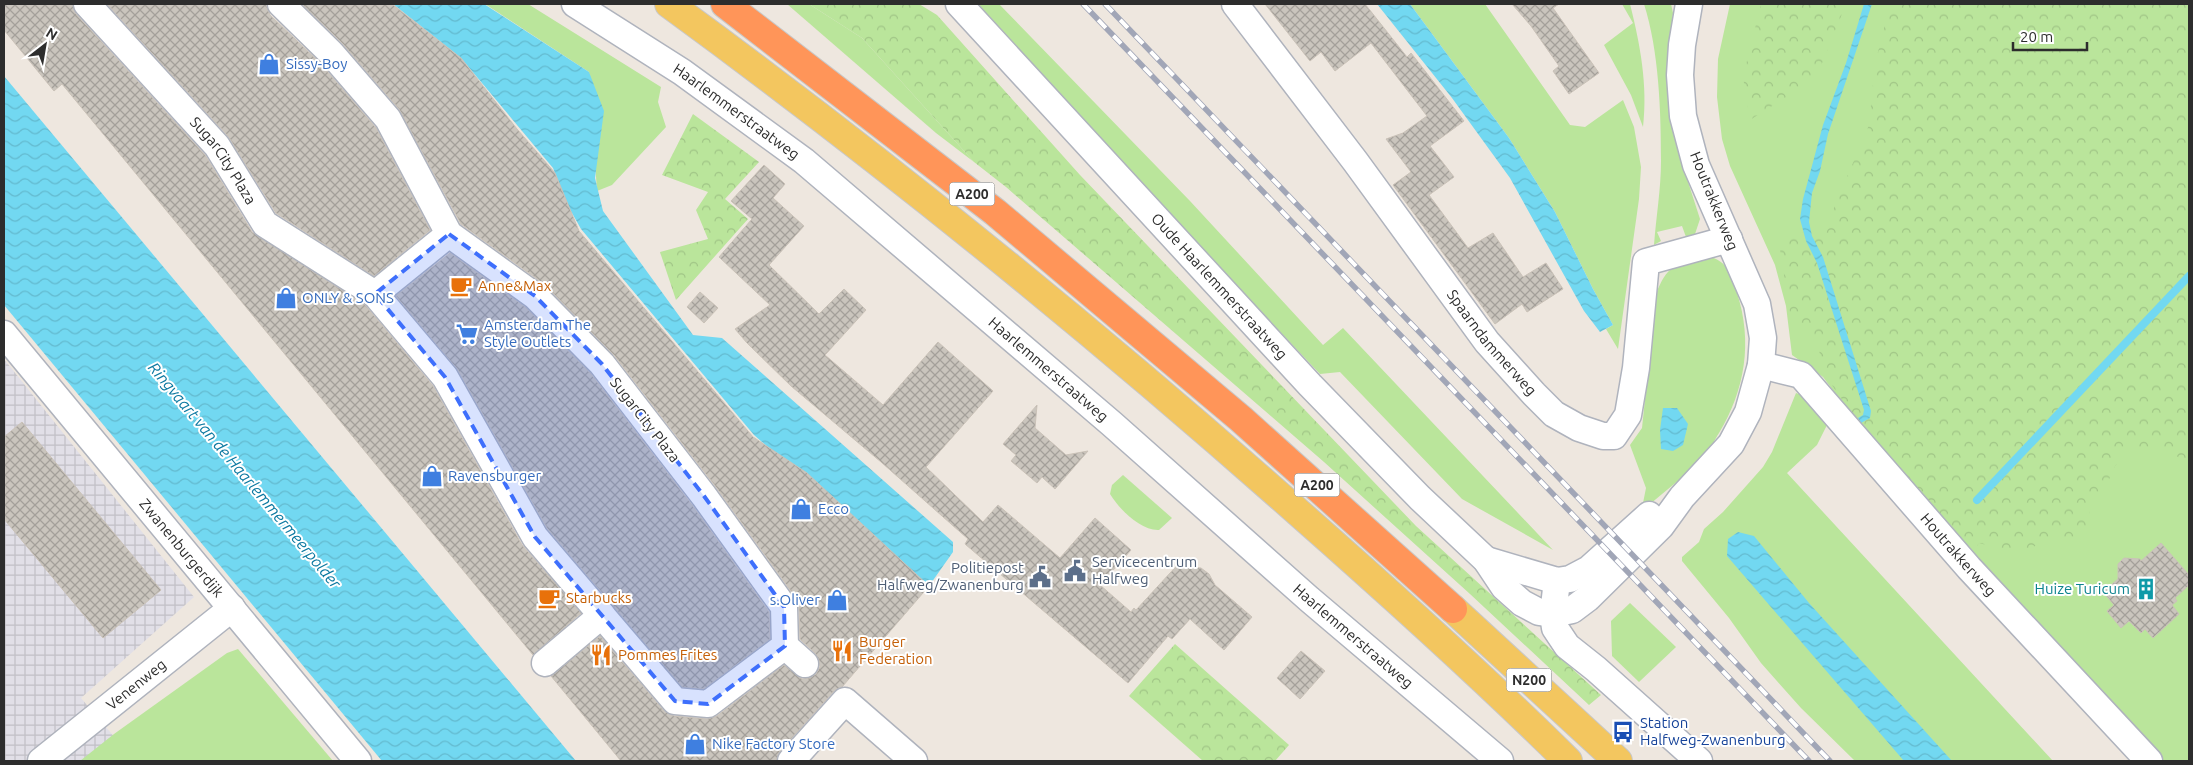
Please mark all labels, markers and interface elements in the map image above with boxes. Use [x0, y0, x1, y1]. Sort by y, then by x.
north arrow [20, 20, 70, 70]
scale bar [2013, 20, 2087, 52]
text: N [43, 24, 60, 43]
text: 20 m [2020, 28, 2053, 45]
shop icon: Sissy-Boy [256, 51, 282, 77]
place label: Sissy-Boy [286, 55, 348, 72]
street label: Haarlemmerstraatweg [670, 60, 803, 163]
street label: SugarCity Plaza [187, 113, 260, 207]
street label: Houtrakkerweg [1687, 149, 1742, 253]
road number: A200 [950, 182, 994, 205]
street label: Oude Haarlemmerstraatweg [1148, 210, 1291, 363]
cafe icon: Anne&Max [448, 273, 474, 299]
place label: Anne&Max [478, 277, 552, 294]
shop icon: ONLY & SONS [273, 285, 299, 311]
street label: Spaarndammerweg [1444, 286, 1540, 399]
place label: ONLY & SONS [302, 289, 394, 306]
street label: Haarlemmerstraatweg [985, 313, 1112, 425]
place label: Amsterdam The Style Outlets [484, 316, 591, 350]
supermarket icon: Amsterdam The Style Outlets [454, 321, 480, 347]
water label: Ringvaart van de Haarlemmermeerpolder [145, 358, 346, 592]
street label: SugarCity Plaza [607, 374, 684, 466]
shop icon: Ravensburger [419, 463, 445, 489]
place label: Ravensburger [448, 467, 542, 484]
road number: A200 [1294, 474, 1340, 496]
street label: Zwanenburgerdijk [136, 495, 228, 601]
shop icon: Ecco [788, 496, 814, 522]
place label: Ecco [818, 500, 849, 517]
street label: Houtrakkerweg [1917, 510, 2000, 599]
place label: Servicecentrum Halfweg [1092, 553, 1197, 587]
public building icon: Servicecentrum Halfweg [1062, 558, 1088, 584]
place label: Politiepost Halfweg/Zwanenburg [877, 559, 1024, 593]
public building icon: Politiepost Halfweg/Zwanenburg [1027, 564, 1053, 590]
building icon: Huize Turicum [2133, 576, 2159, 602]
street label: Haarlemmerstraatweg [1290, 580, 1417, 691]
place label: Huize Turicum [2035, 580, 2130, 597]
cafe icon: Starbucks [536, 585, 562, 611]
shop icon: s.Oliver [824, 587, 850, 613]
place label: Starbucks [566, 589, 632, 606]
place label: s.Oliver [770, 591, 820, 608]
place label: Burger Federation [859, 633, 932, 667]
restaurant icon: Burger Federation [829, 638, 855, 664]
restaurant icon: Pommes Frites [588, 642, 614, 668]
place label: Pommes Frites [618, 646, 717, 663]
street label: Venenweg [103, 655, 169, 713]
road number: N200 [1506, 668, 1552, 692]
place label: Station Halfweg-Zwanenburg [1640, 714, 1786, 748]
bus stop icon: Station Halfweg-Zwanenburg [1610, 719, 1636, 745]
shop icon: Nike Factory Store [682, 731, 708, 757]
place label: Nike Factory Store [712, 735, 835, 752]

